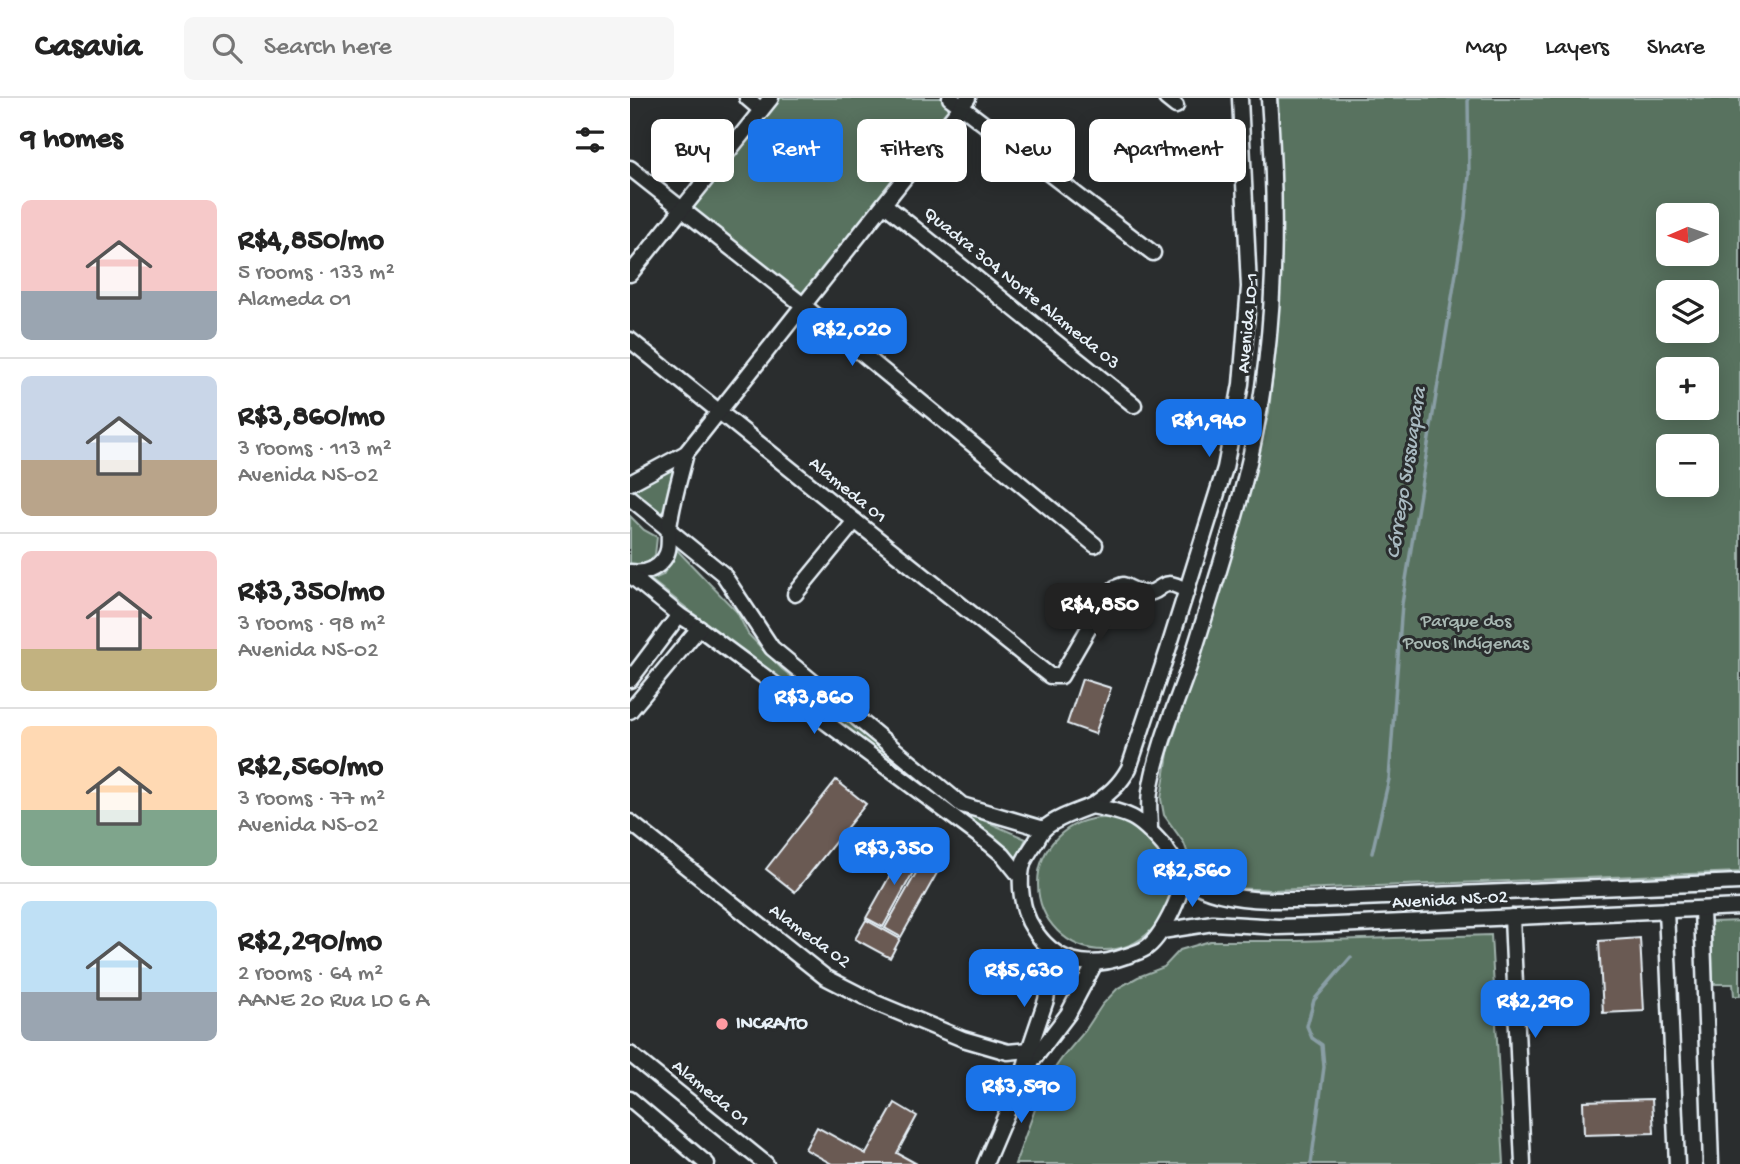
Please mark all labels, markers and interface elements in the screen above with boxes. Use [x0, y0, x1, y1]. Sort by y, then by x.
search box [184, 17, 674, 80]
text: Casavia [35, 29, 142, 67]
icon: search [208, 29, 246, 67]
text: Search here [264, 33, 392, 64]
text: Map [1465, 34, 1507, 63]
text: Layers [1545, 34, 1609, 63]
text: Share [1647, 34, 1705, 63]
chip: Buy [651, 119, 734, 182]
chip: Rent [748, 119, 843, 182]
chip: Filters [857, 119, 967, 182]
chip: New [981, 119, 1075, 182]
chip: Apartment [1089, 119, 1246, 182]
icon: filters [571, 121, 609, 159]
text: 9 homes [21, 123, 123, 158]
street label: Quadra 304 Norte Alameda 03 [918, 203, 1124, 376]
north arrow [1656, 203, 1718, 266]
map controls [1656, 203, 1719, 497]
text: R$4,850/mo [238, 225, 384, 260]
icon: home [77, 228, 161, 312]
text: 5 rooms · 133 m² [238, 260, 395, 287]
street label: Avenida LO-1 [1233, 272, 1265, 374]
button: layers [1656, 280, 1719, 343]
text: Alameda 01 [238, 287, 352, 314]
pin: R$2,020 [787, 308, 917, 368]
text: R$2,020 [813, 317, 891, 344]
button: + [1656, 357, 1719, 420]
water label: Córrego Sussuapara [1382, 384, 1434, 561]
pin: R$1,940 [1144, 400, 1274, 459]
text: R$3,860/mo [238, 401, 385, 436]
icon: home [77, 404, 161, 488]
text: R$1,940 [1172, 408, 1246, 435]
button: − [1656, 434, 1719, 497]
text: 3 rooms · 113 m² [238, 436, 392, 463]
street label: Alameda 01 [803, 453, 891, 529]
text: Avenida NS-02 [238, 463, 378, 490]
text: R$3,350/mo [238, 576, 385, 611]
icon: home [77, 579, 161, 663]
pin: R$4,850 [1035, 584, 1165, 643]
text: R$4,850 [1061, 592, 1139, 619]
text: 3 rooms · 98 m² [238, 611, 385, 638]
park label: Parque dos Povos Indígenas [1402, 611, 1530, 656]
text: Avenida NS-02 [238, 638, 378, 665]
pin: R$3,860 [749, 676, 879, 736]
text: R$3,860 [775, 685, 853, 712]
text: R$2,560/mo [238, 751, 383, 786]
icon: home [77, 754, 161, 838]
text: 3 rooms · 77 m² [238, 786, 385, 813]
text: Avenida NS-02 [238, 813, 378, 840]
pin: R$3,350 [829, 828, 959, 887]
text: R$3,350 [855, 836, 933, 863]
pin: R$2,560 [1127, 850, 1257, 909]
text: R$2,560 [1153, 858, 1231, 885]
street label: Avenida NS-02 [1391, 886, 1509, 916]
street label: Alameda 02 [764, 900, 854, 974]
text: R$2,290/mo [238, 926, 382, 961]
icon: home [77, 929, 161, 1013]
pin: R$5,630 [959, 950, 1089, 1009]
text: R$5,630 [985, 958, 1063, 985]
text: 2 rooms · 64 m² [238, 961, 383, 988]
pin: R$2,290 [1470, 981, 1600, 1040]
text: AANE 20 Rua LO 6 A [238, 988, 429, 1015]
text: R$2,290 [1497, 989, 1573, 1016]
place label: INCRA/TO [736, 1013, 808, 1036]
marker: INCRA/TO [714, 1016, 730, 1032]
street label: Alameda 01 [666, 1056, 754, 1132]
pin: R$3,590 [956, 1066, 1086, 1125]
text: R$3,590 [982, 1074, 1060, 1101]

